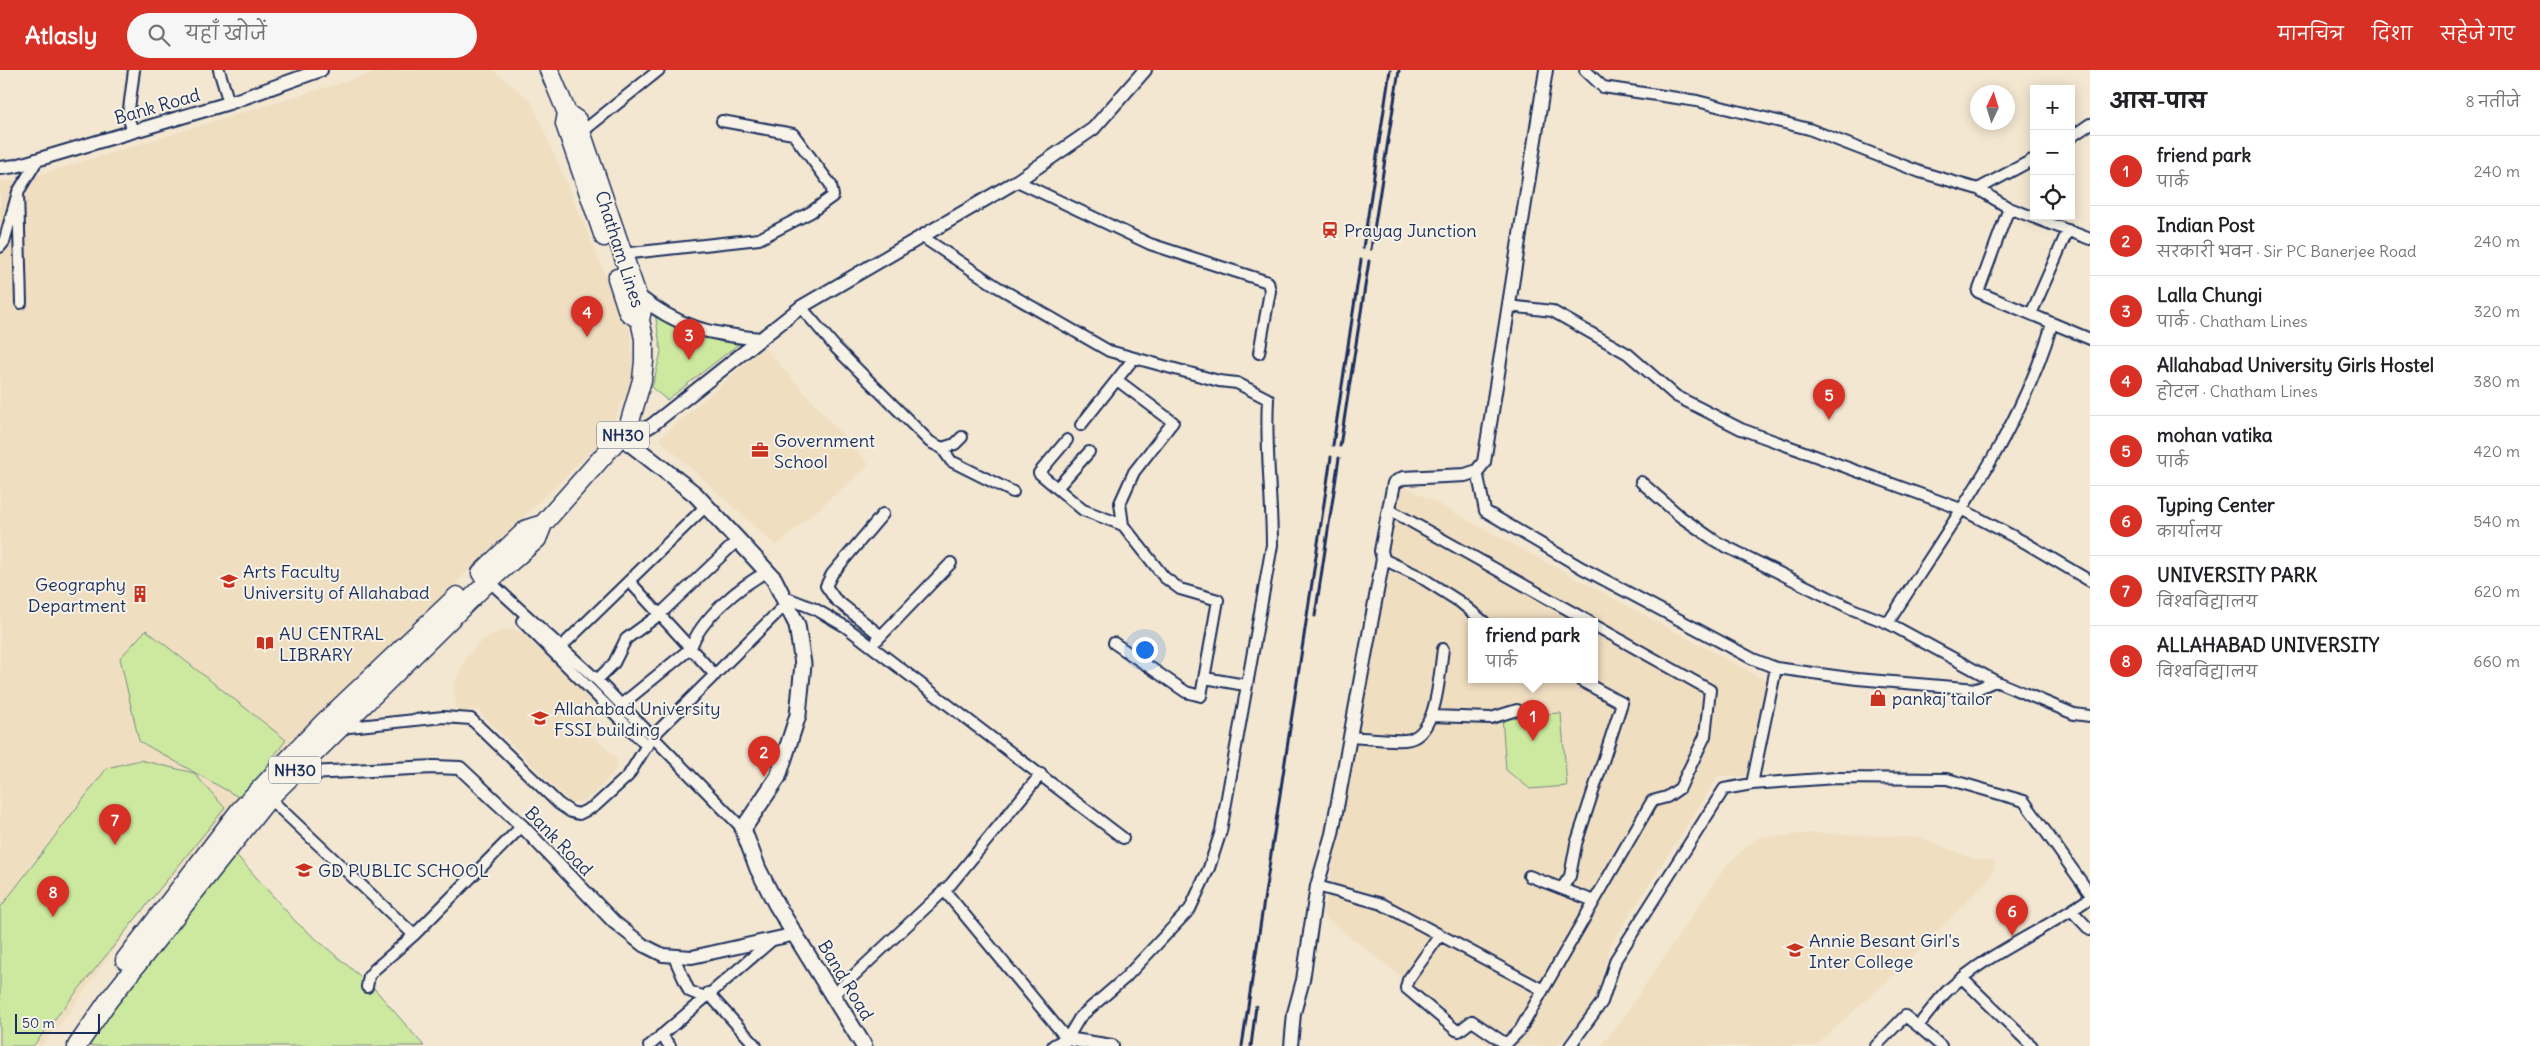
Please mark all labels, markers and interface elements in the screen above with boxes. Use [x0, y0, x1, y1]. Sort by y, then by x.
search box [127, 13, 477, 58]
text: Atlasly [25, 20, 97, 50]
icon: search [145, 21, 173, 49]
text: यहाँ खोजें [185, 21, 267, 45]
text: मानचित्र [2278, 22, 2344, 45]
text: दिशा [2372, 22, 2413, 45]
text: सहेजे गए [2441, 22, 2515, 45]
street label: Bank Road [111, 83, 203, 129]
north arrow [1970, 85, 2015, 130]
map controls [2030, 85, 2075, 220]
button: + [2030, 85, 2075, 130]
text: आस-पास [2110, 87, 2207, 114]
text: 8 नतीजे [2465, 91, 2520, 111]
button: − [2030, 130, 2075, 175]
text: friend park [2157, 143, 2251, 167]
text: 1 [2123, 161, 2129, 181]
text: 240 m [2474, 161, 2520, 181]
text: पार्क [2157, 171, 2188, 191]
button: locate [2030, 175, 2075, 220]
street label: Chatham Lines [590, 188, 650, 310]
text: Indian Post [2157, 213, 2255, 237]
place label: Prayag Junction [1344, 219, 1477, 242]
station icon: Prayag Junction [1320, 220, 1340, 240]
text: 2 [2122, 231, 2130, 251]
text: 240 m [2474, 231, 2520, 251]
text: सरकारी भवन · Sir PC Banerjee Road [2157, 241, 2417, 261]
text: Lalla Chungi [2157, 283, 2262, 307]
pin: 4 [571, 296, 603, 337]
text: 3 [2121, 301, 2131, 321]
text: 320 m [2474, 301, 2520, 321]
text: पार्क · Chatham Lines [2157, 311, 2308, 331]
pin: 3 [673, 319, 705, 360]
text: Allahabad University Girls Hostel [2157, 353, 2434, 377]
text: 4 [2121, 371, 2131, 391]
text: 380 m [2473, 371, 2520, 391]
pin: 5 [1813, 379, 1845, 420]
text: होटल · Chatham Lines [2157, 381, 2318, 401]
road number: NH30 [597, 422, 649, 448]
text: mohan vatika [2157, 423, 2273, 447]
place label: Government School [774, 429, 875, 473]
office icon: Government School [750, 440, 770, 460]
text: 5 [2121, 441, 2131, 461]
text: 420 m [2474, 441, 2520, 461]
text: पार्क [2157, 451, 2188, 471]
text: Typing Center [2157, 493, 2275, 517]
text: 6 [2121, 511, 2131, 531]
text: 540 m [2473, 511, 2520, 531]
text: कार्यालय [2157, 521, 2222, 541]
place label: Arts Faculty University of Allahabad [243, 560, 430, 604]
text: UNIVERSITY PARK [2157, 563, 2317, 587]
school or university icon: Arts Faculty University of Allahabad [219, 571, 239, 591]
place label: Geography Department [28, 573, 126, 617]
text: 7 [2122, 581, 2130, 601]
text: 620 m [2474, 581, 2520, 601]
building icon: Geography Department [130, 584, 150, 604]
text: विश्वविद्यालय [2157, 591, 2257, 611]
popup [1468, 618, 1598, 683]
place label: AU CENTRAL LIBRARY [279, 622, 384, 666]
text: friend park [1486, 623, 1580, 647]
library icon: AU CENTRAL LIBRARY [255, 633, 275, 653]
text: ALLAHABAD UNIVERSITY [2157, 633, 2379, 657]
your location [1132, 637, 1158, 663]
text: पार्क [1486, 651, 1517, 671]
text: 8 [2121, 651, 2131, 671]
text: 660 m [2473, 651, 2520, 671]
text: विश्वविद्यालय [2157, 661, 2257, 681]
place label: pankaj tailor [1892, 687, 1993, 710]
shop icon: pankaj tailor [1868, 688, 1888, 708]
place label: Allahabad University FSSI building [554, 697, 720, 741]
pin: 1 [1517, 700, 1549, 741]
school or university icon: Allahabad University FSSI building [530, 708, 550, 728]
pin: 2 [748, 736, 780, 777]
road number: NH30 [269, 756, 321, 784]
street label: Bank Road [520, 801, 598, 881]
pin: 7 [99, 804, 131, 845]
place label: GD PUBLIC SCHOOL [318, 859, 489, 882]
school or university icon: GD PUBLIC SCHOOL [294, 860, 314, 880]
pin: 8 [37, 876, 69, 917]
pin: 6 [1996, 895, 2028, 936]
place label: Annie Besant Girl's Inter College [1809, 929, 1960, 973]
street label: Band Road [813, 936, 879, 1025]
school or university icon: Annie Besant Girl's Inter College [1785, 940, 1805, 960]
scale bar [15, 1011, 100, 1034]
text: 50 m [22, 1014, 55, 1032]

